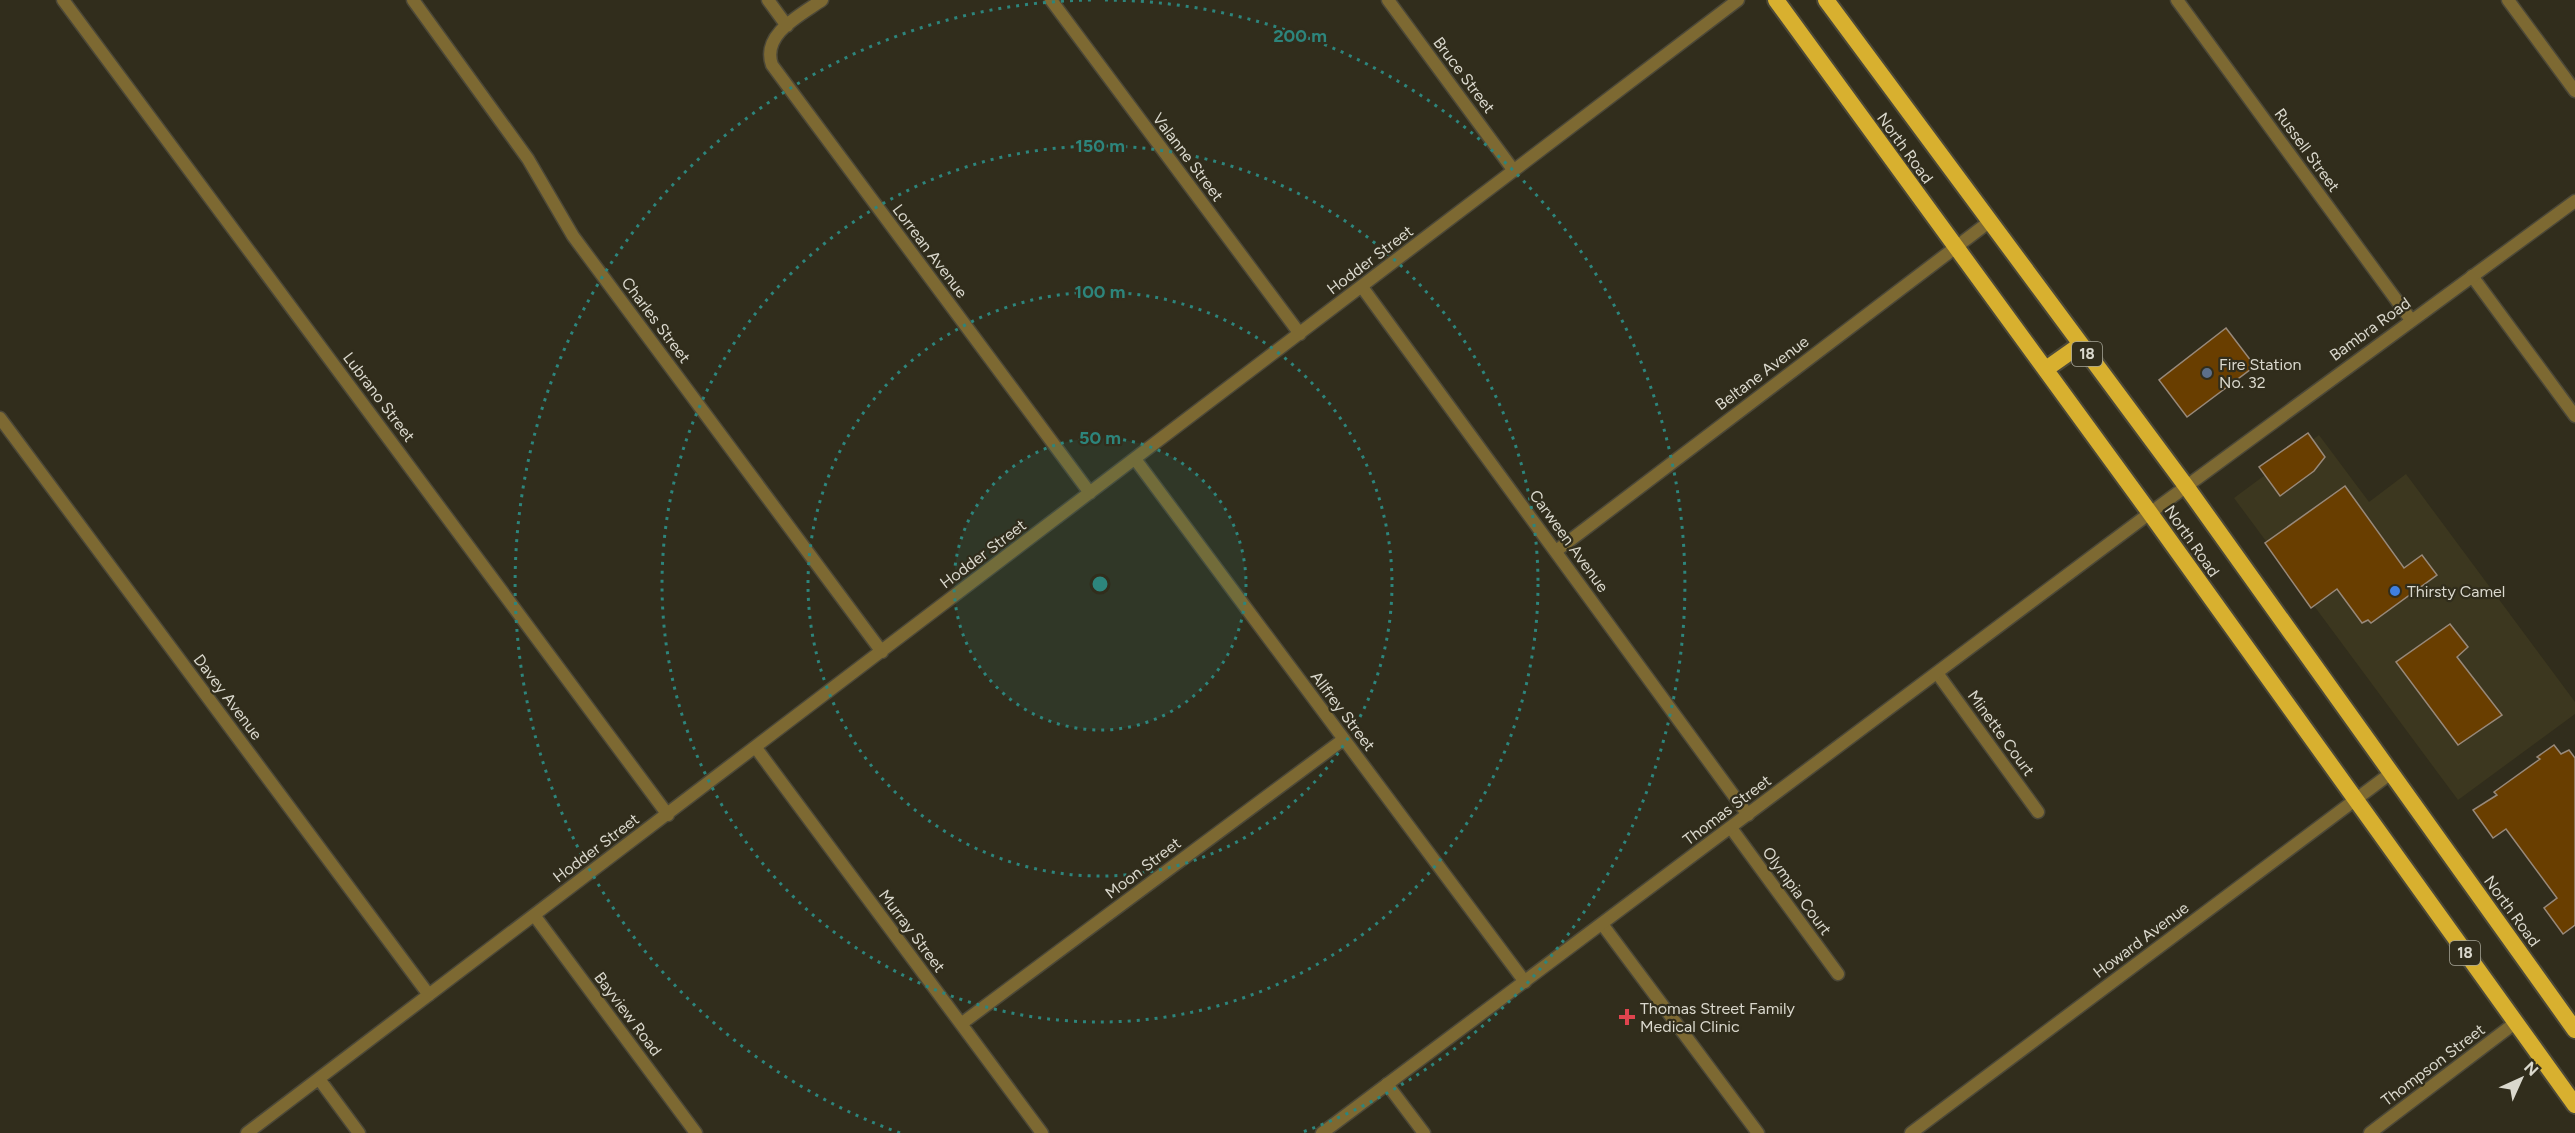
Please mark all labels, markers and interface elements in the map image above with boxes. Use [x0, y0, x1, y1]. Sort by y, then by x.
text: 200 m [1273, 25, 1327, 47]
street label: Bruce Street [1429, 33, 1499, 117]
street label: Russell Street [2270, 105, 2344, 195]
street label: Valanne Street [1149, 109, 1227, 205]
street label: North Road [1873, 109, 1937, 187]
text: 150 m [1075, 135, 1125, 157]
street label: Lorrean Avenue [889, 200, 972, 302]
street label: Hodder Street [1323, 221, 1417, 299]
street label: Charles Street [618, 273, 694, 367]
text: 100 m [1075, 281, 1125, 303]
street label: Bambra Road [2326, 293, 2414, 365]
street label: Beltane Avenue [1712, 332, 1813, 414]
road number: 18 [2072, 342, 2102, 366]
street label: Lubrano Street [339, 348, 419, 446]
place label: Fire Station No. 32 [2219, 355, 2302, 392]
marker: Fire Station No. 32 [2200, 366, 2214, 380]
text: 50 m [1079, 427, 1121, 449]
street label: Carween Avenue [1525, 486, 1613, 596]
street label: North Road [2160, 502, 2224, 580]
street label: Hodder Street [936, 515, 1030, 593]
centre of rings [1090, 574, 1110, 594]
place label: Thirsty Camel [2407, 582, 2505, 601]
marker: Thirsty Camel [2388, 584, 2402, 598]
street label: Davey Avenue [190, 650, 266, 744]
street label: Allfrey Street [1307, 667, 1379, 755]
street label: Minette Court [1964, 687, 2038, 779]
street label: Thomas Street [1679, 771, 1775, 849]
street label: Hodder Street [549, 809, 643, 887]
street label: Moon Street [1101, 833, 1185, 903]
street label: Olympia Court [1759, 843, 1835, 939]
street label: North Road [2480, 872, 2544, 950]
street label: Murray Street [875, 886, 949, 976]
street label: Howard Avenue [2090, 898, 2193, 982]
road number: 18 [2450, 941, 2480, 965]
street label: Bayview Road [590, 968, 666, 1060]
place label: Thomas Street Family Medical Clinic [1640, 999, 1796, 1036]
marker: Thomas Street Family Medical Clinic [1618, 1008, 1636, 1026]
street label: Thompson Street [2378, 1020, 2488, 1110]
north arrow [2491, 1049, 2551, 1109]
text: N [2520, 1058, 2542, 1080]

